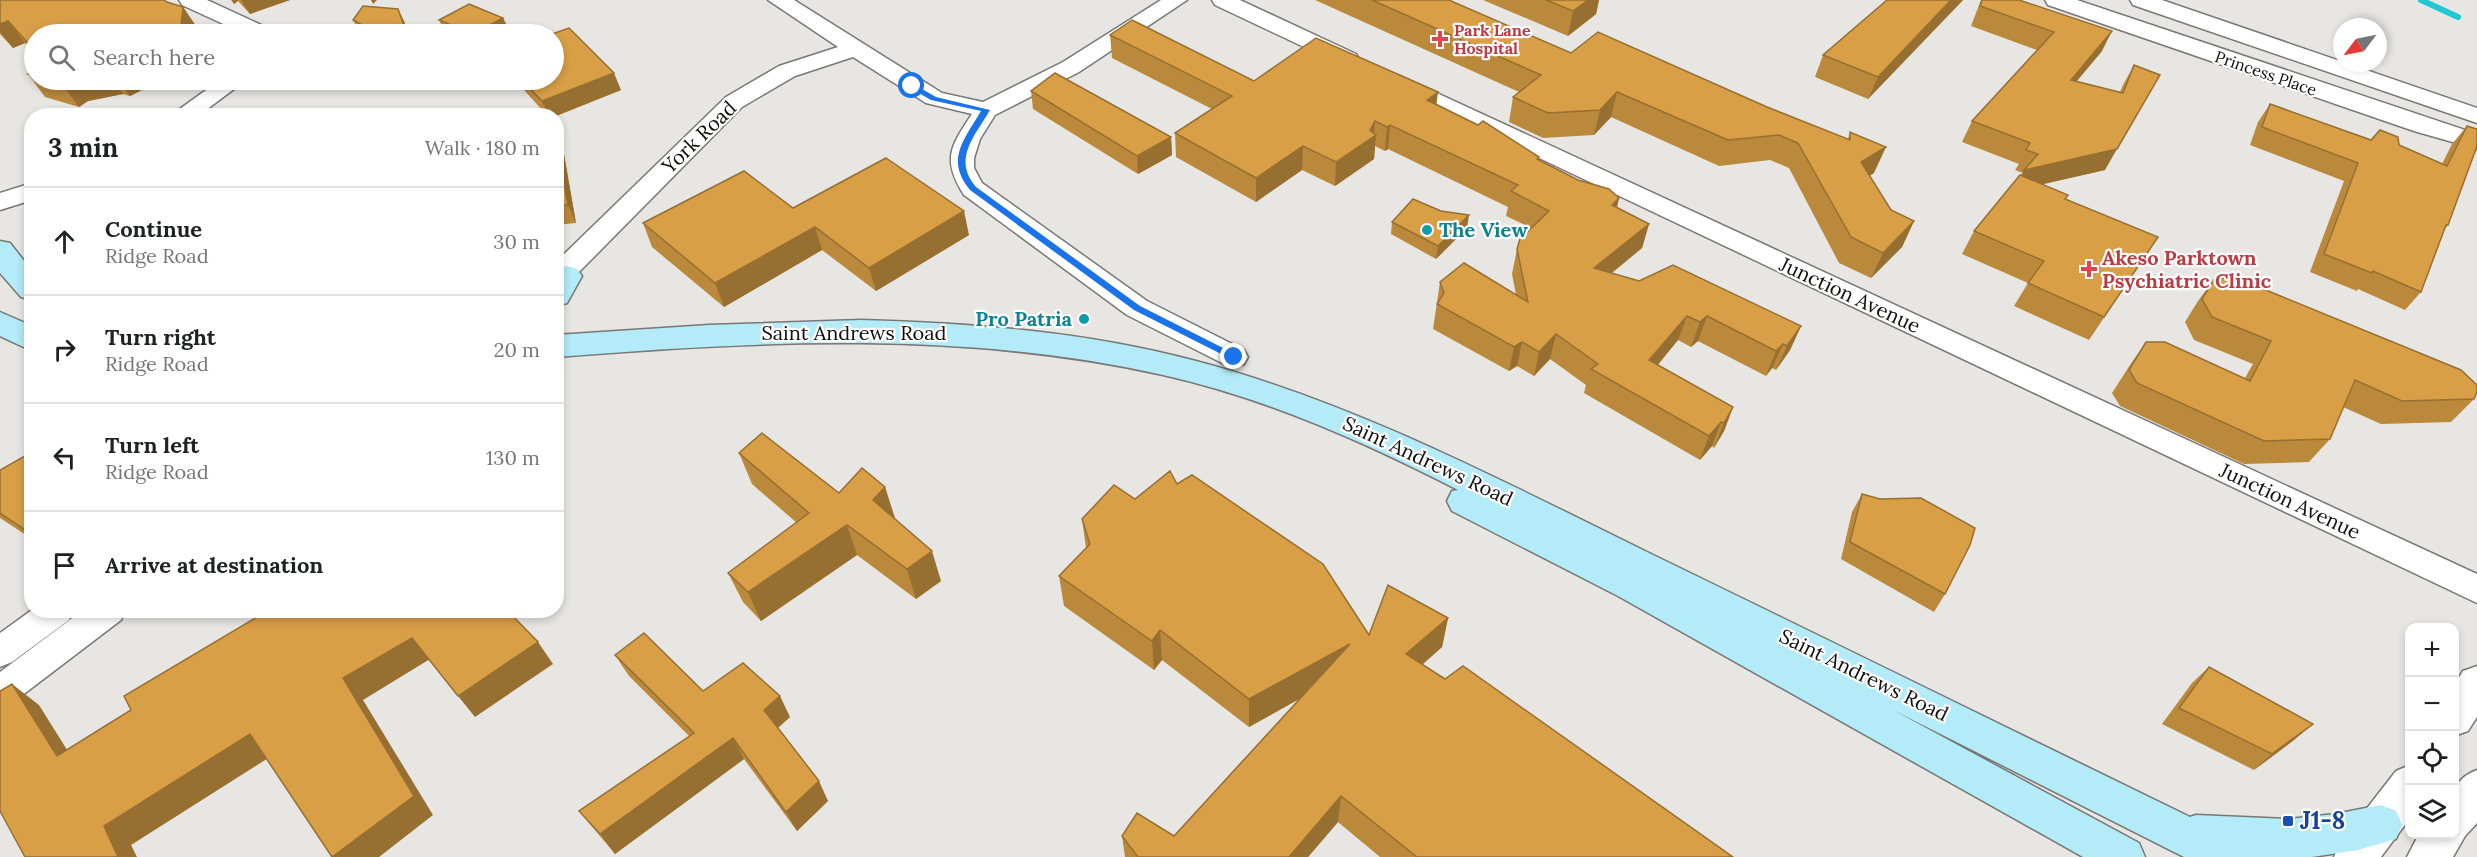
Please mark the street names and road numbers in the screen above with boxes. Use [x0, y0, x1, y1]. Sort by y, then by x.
street label: Princess Place [2212, 46, 2320, 100]
street label: York Road [655, 95, 741, 179]
street label: Junction Avenue [1775, 251, 1925, 338]
street label: Saint Andrews Road [761, 320, 947, 345]
street label: Saint Andrews Road [1339, 410, 1517, 511]
street label: Junction Avenue [2215, 457, 2365, 544]
street label: Saint Andrews Road [1776, 623, 1953, 726]

